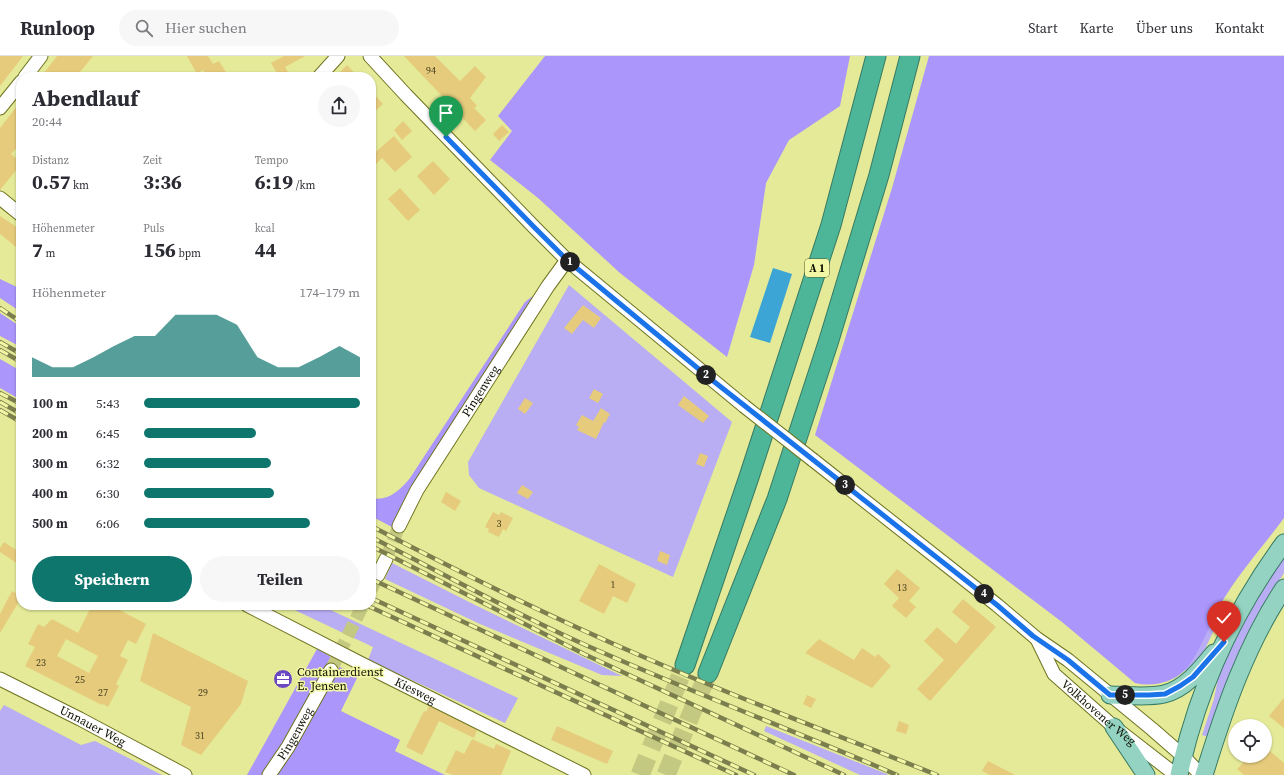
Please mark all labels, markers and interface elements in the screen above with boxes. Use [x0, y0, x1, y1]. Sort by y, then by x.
search box [119, 10, 399, 46]
text: Runloop [20, 15, 95, 41]
icon: search [133, 17, 155, 39]
text: Hier suchen [165, 17, 247, 38]
text: Start [1028, 18, 1058, 38]
text: Karte [1080, 18, 1114, 38]
text: Über uns [1136, 18, 1193, 38]
text: Kontakt [1215, 18, 1264, 38]
house number: 94 [426, 64, 436, 77]
text: Abendlauf [32, 83, 138, 113]
button: share [318, 85, 360, 127]
pin [429, 96, 463, 137]
icon: arrive [435, 102, 457, 124]
text: 20:44 [32, 113, 62, 130]
text: Distanz [32, 153, 69, 168]
text: Zeit [143, 153, 162, 168]
text: Tempo [255, 153, 288, 168]
text: 0.57 [32, 168, 71, 196]
text: 3:36 [143, 168, 182, 196]
text: 6:19 [255, 168, 293, 196]
text: km [71, 178, 89, 193]
text: /km [293, 178, 315, 193]
text: Höhenmeter [32, 221, 95, 236]
text: Puls [143, 221, 164, 236]
text: kcal [255, 221, 275, 236]
text: 7 [32, 236, 43, 264]
text: 156 [143, 236, 176, 264]
text: 44 [255, 236, 276, 264]
text: m [43, 246, 55, 261]
text: bpm [176, 246, 201, 261]
pin: 1 [560, 252, 580, 272]
text: 1 [567, 254, 573, 269]
road number: A 1 [805, 259, 829, 277]
text: Höhenmeter [32, 284, 106, 301]
text: 174–179 m [300, 284, 360, 301]
street label: Pingenweg [458, 362, 503, 420]
pin: 2 [696, 365, 716, 385]
text: 2 [703, 367, 709, 382]
text: 100 m [32, 395, 68, 412]
text: 5:43 [96, 395, 119, 412]
text: 200 m [32, 425, 68, 442]
text: 6:45 [96, 425, 119, 442]
text: 300 m [32, 455, 68, 472]
text: 6:32 [96, 455, 119, 472]
pin: 3 [835, 475, 855, 495]
text: 3 [842, 477, 848, 492]
text: 400 m [32, 485, 68, 502]
text: 6:30 [96, 485, 119, 502]
text: 500 m [32, 515, 68, 532]
text: 6:06 [96, 515, 119, 532]
house number: 3 [497, 517, 502, 530]
button: Speichern [32, 556, 192, 602]
button: Teilen [200, 556, 360, 602]
house number: 1 [611, 578, 616, 591]
house number: 13 [897, 581, 907, 594]
pin: 4 [974, 584, 994, 604]
text: 4 [981, 586, 987, 601]
pin [1207, 601, 1241, 642]
icon: check [1213, 607, 1235, 629]
house number: 23 [36, 656, 46, 669]
place label: Containerdienst E. Jensen [297, 664, 383, 694]
office icon: Containerdienst E. Jensen [272, 668, 294, 690]
house number: 25 [75, 673, 85, 686]
street label: Kiesweg [392, 674, 439, 708]
street label: Volkhovener Weg [1058, 676, 1139, 749]
pin: 5 [1115, 685, 1135, 705]
house number: 27 [98, 686, 108, 699]
house number: 29 [198, 686, 208, 699]
text: 5 [1122, 687, 1128, 702]
street label: Unnauer Weg [57, 702, 129, 750]
street label: Pingenweg [273, 704, 317, 763]
map controls [1228, 719, 1272, 763]
button: locate [1228, 719, 1272, 763]
house number: 31 [195, 729, 205, 742]

